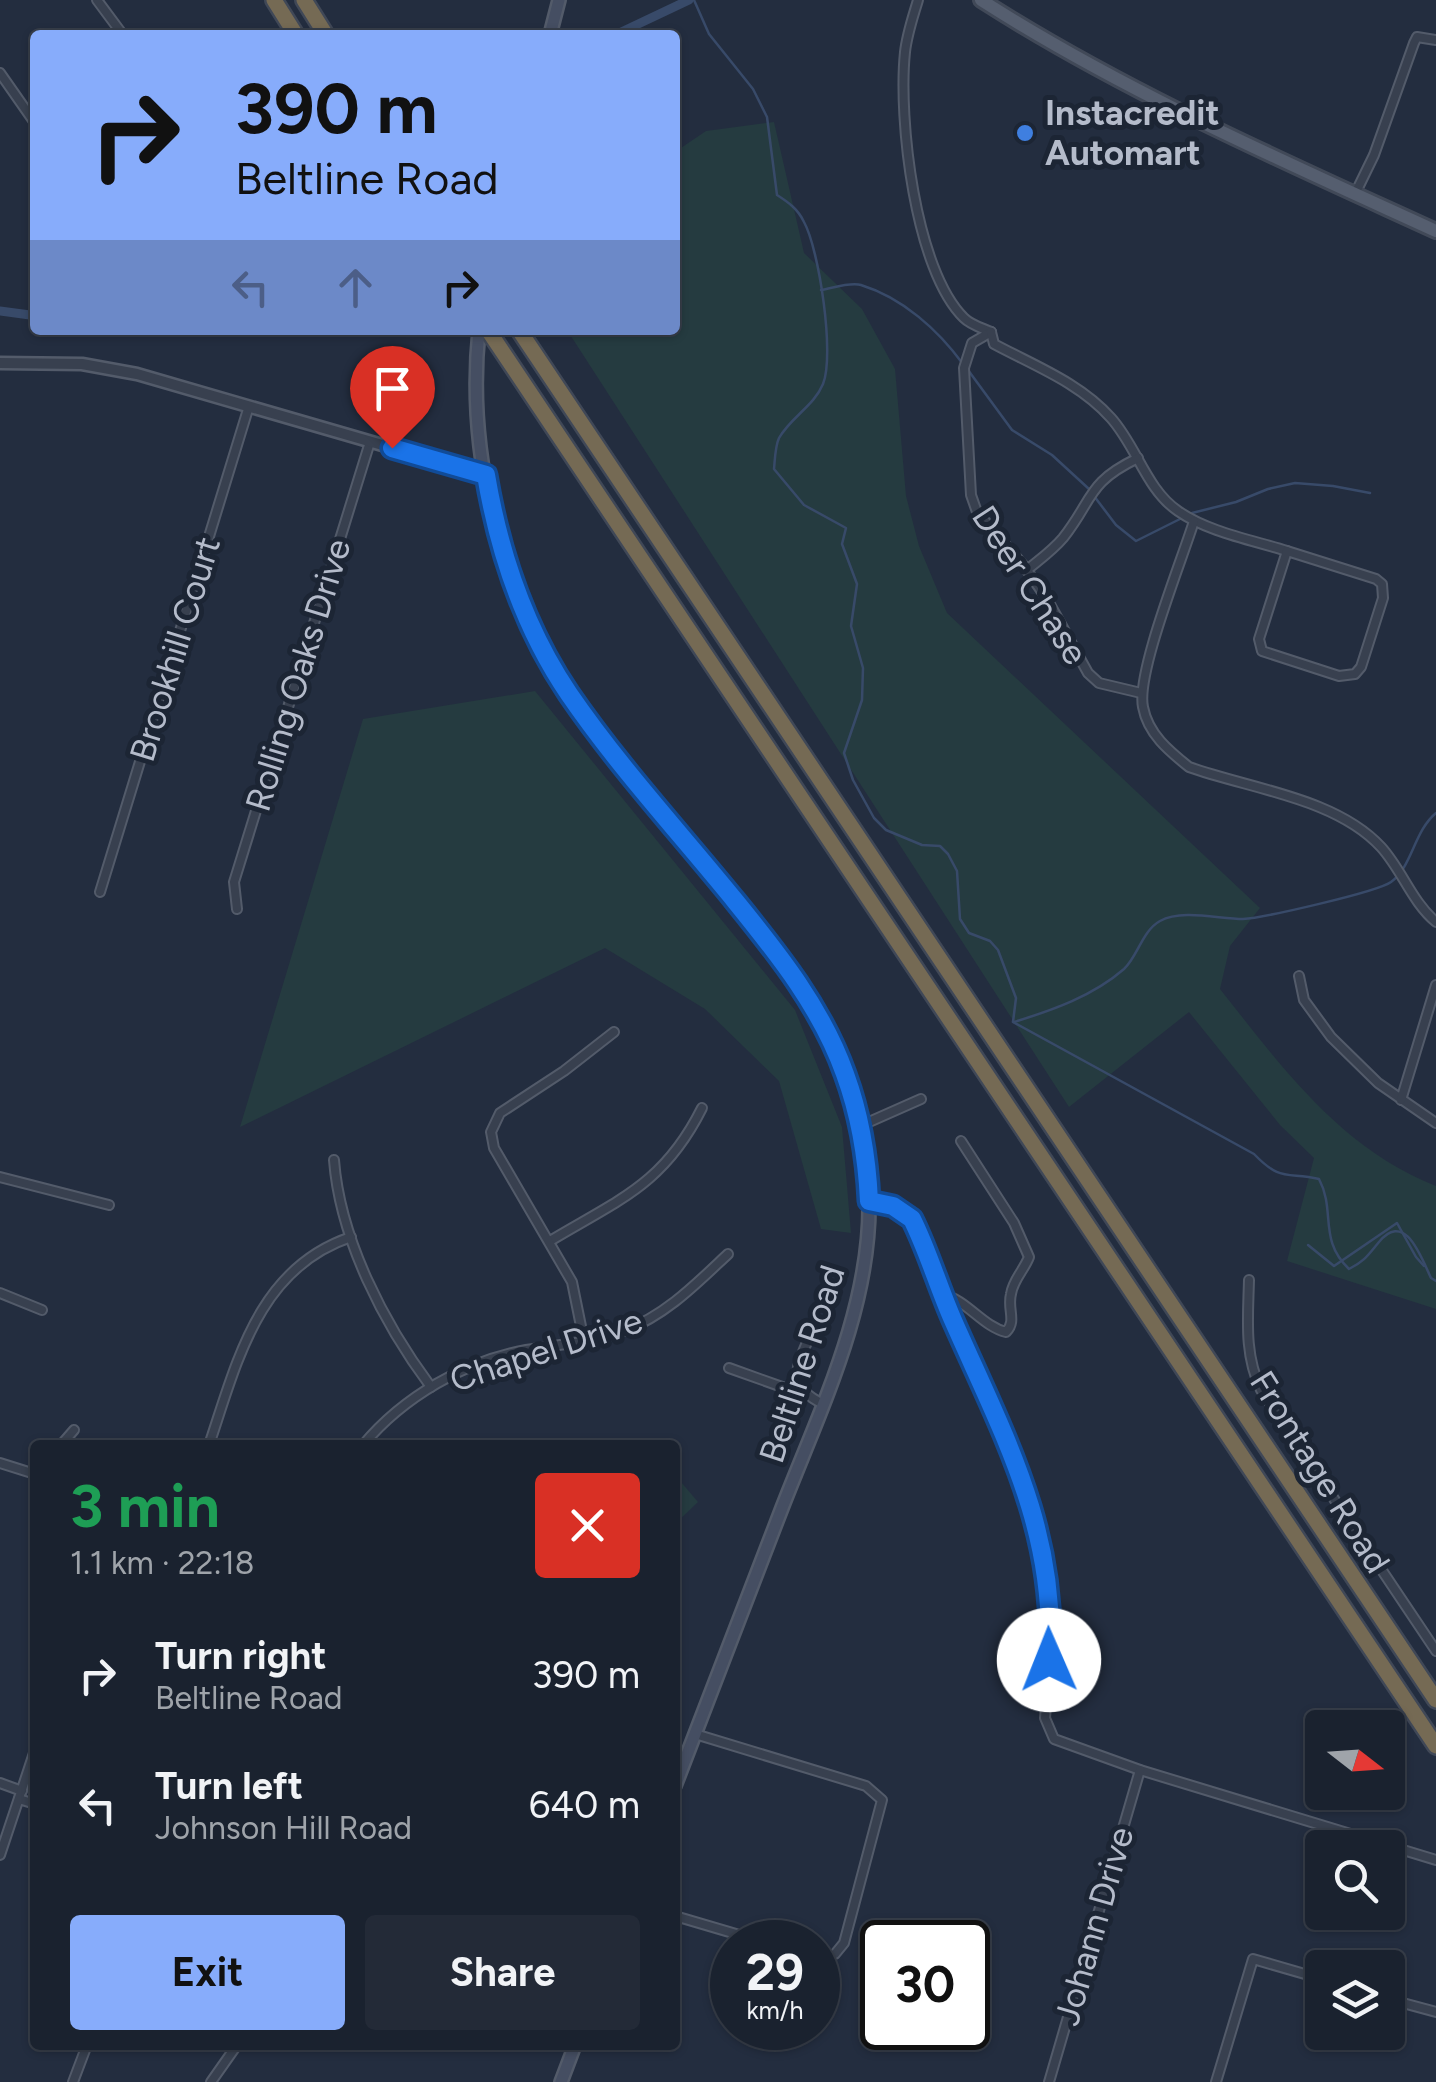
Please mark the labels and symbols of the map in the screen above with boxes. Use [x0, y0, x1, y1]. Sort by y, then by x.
place label: Instacredit Automart [1045, 92, 1220, 174]
marker: Instacredit Automart [1014, 122, 1036, 144]
pin [350, 346, 435, 449]
street label: Deer Chase [963, 498, 1097, 672]
street label: Brookhill Court [121, 532, 229, 766]
street label: Rolling Oaks Drive [237, 534, 359, 816]
street label: Beltline Road [750, 1260, 854, 1468]
street label: Chapel Drive [445, 1299, 647, 1401]
street label: Frontage Road [1241, 1363, 1399, 1581]
position arrow [997, 1608, 1101, 1712]
north arrow [1305, 1710, 1405, 1810]
street label: Johann Drive [1046, 1822, 1142, 2030]
speed limit sign: 30 [860, 1920, 990, 2050]

